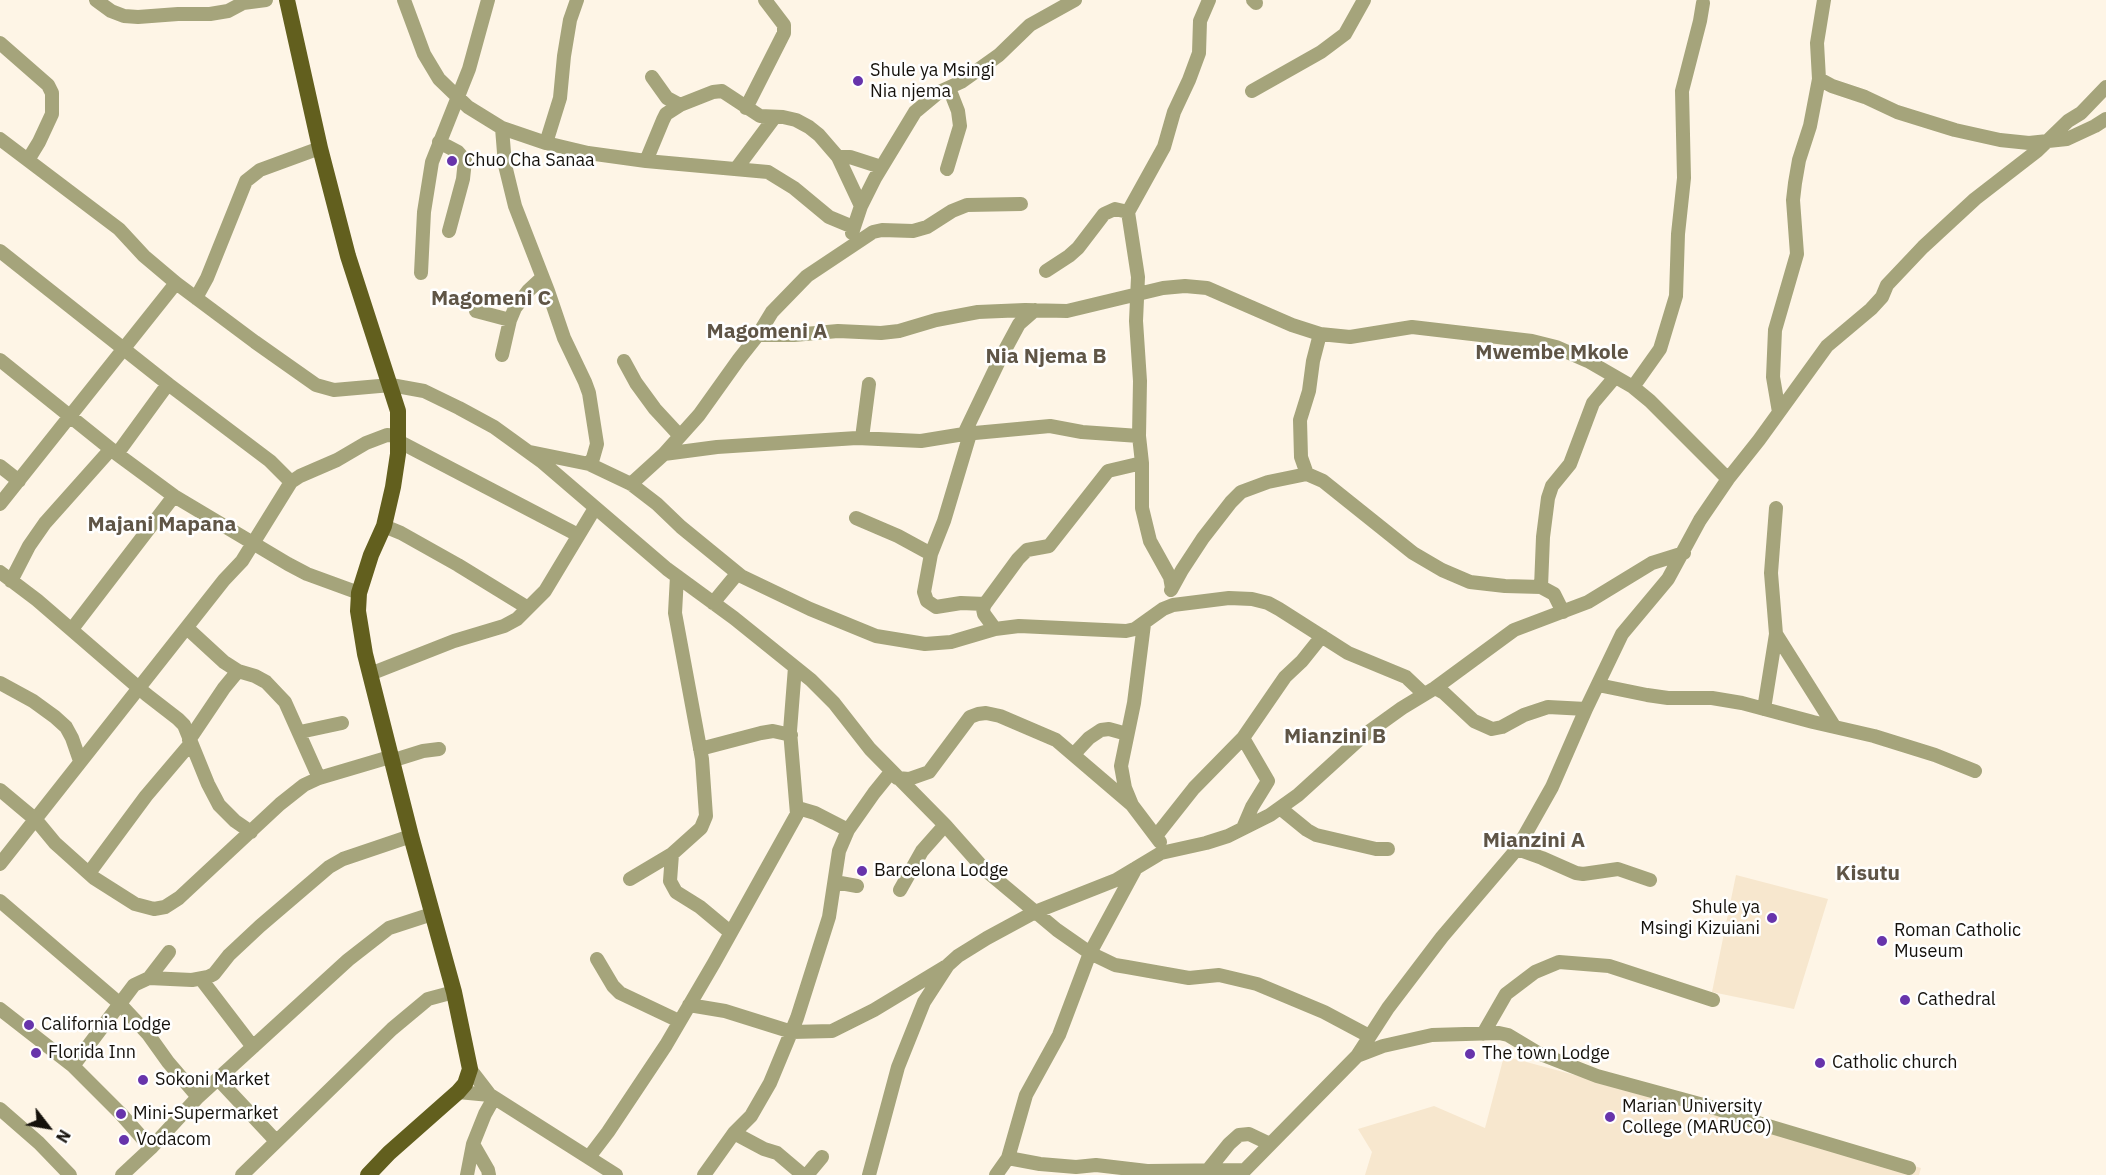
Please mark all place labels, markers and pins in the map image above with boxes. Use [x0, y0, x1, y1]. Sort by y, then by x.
place label: Shule ya Msingi Nia njema [870, 60, 995, 103]
marker: Shule ya Msingi Nia njema [851, 74, 865, 88]
place label: Chuo Cha Sanaa [464, 150, 595, 172]
marker: Chuo Cha Sanaa [445, 154, 459, 168]
place label: Barcelona Lodge [874, 860, 1008, 882]
marker: Barcelona Lodge [855, 864, 869, 878]
place label: Shule ya Msingi Kizuiani [1640, 897, 1760, 940]
marker: Shule ya Msingi Kizuiani [1765, 911, 1779, 925]
place label: Roman Catholic Museum [1894, 920, 2021, 962]
marker: Roman Catholic Museum [1875, 934, 1889, 948]
place label: Cathedral [1917, 989, 1996, 1011]
marker: Cathedral [1898, 993, 1912, 1007]
place label: California Lodge [41, 1014, 171, 1036]
marker: California Lodge [22, 1018, 36, 1032]
place label: Florida Inn [48, 1042, 136, 1064]
place label: The town Lodge [1482, 1043, 1610, 1065]
marker: Florida Inn [29, 1046, 43, 1060]
marker: The town Lodge [1463, 1047, 1477, 1061]
place label: Catholic church [1832, 1052, 1957, 1074]
marker: Catholic church [1813, 1056, 1827, 1070]
place label: Sokoni Market [155, 1069, 270, 1091]
marker: Sokoni Market [136, 1073, 150, 1087]
place label: Marian University College (MARUCO) [1622, 1096, 1772, 1138]
place label: Mini-Supermarket [133, 1103, 279, 1125]
marker: Mini-Supermarket [114, 1107, 128, 1121]
marker: Marian University College (MARUCO) [1603, 1110, 1617, 1124]
place label: Vodacom [136, 1129, 211, 1151]
marker: Vodacom [117, 1133, 131, 1147]

